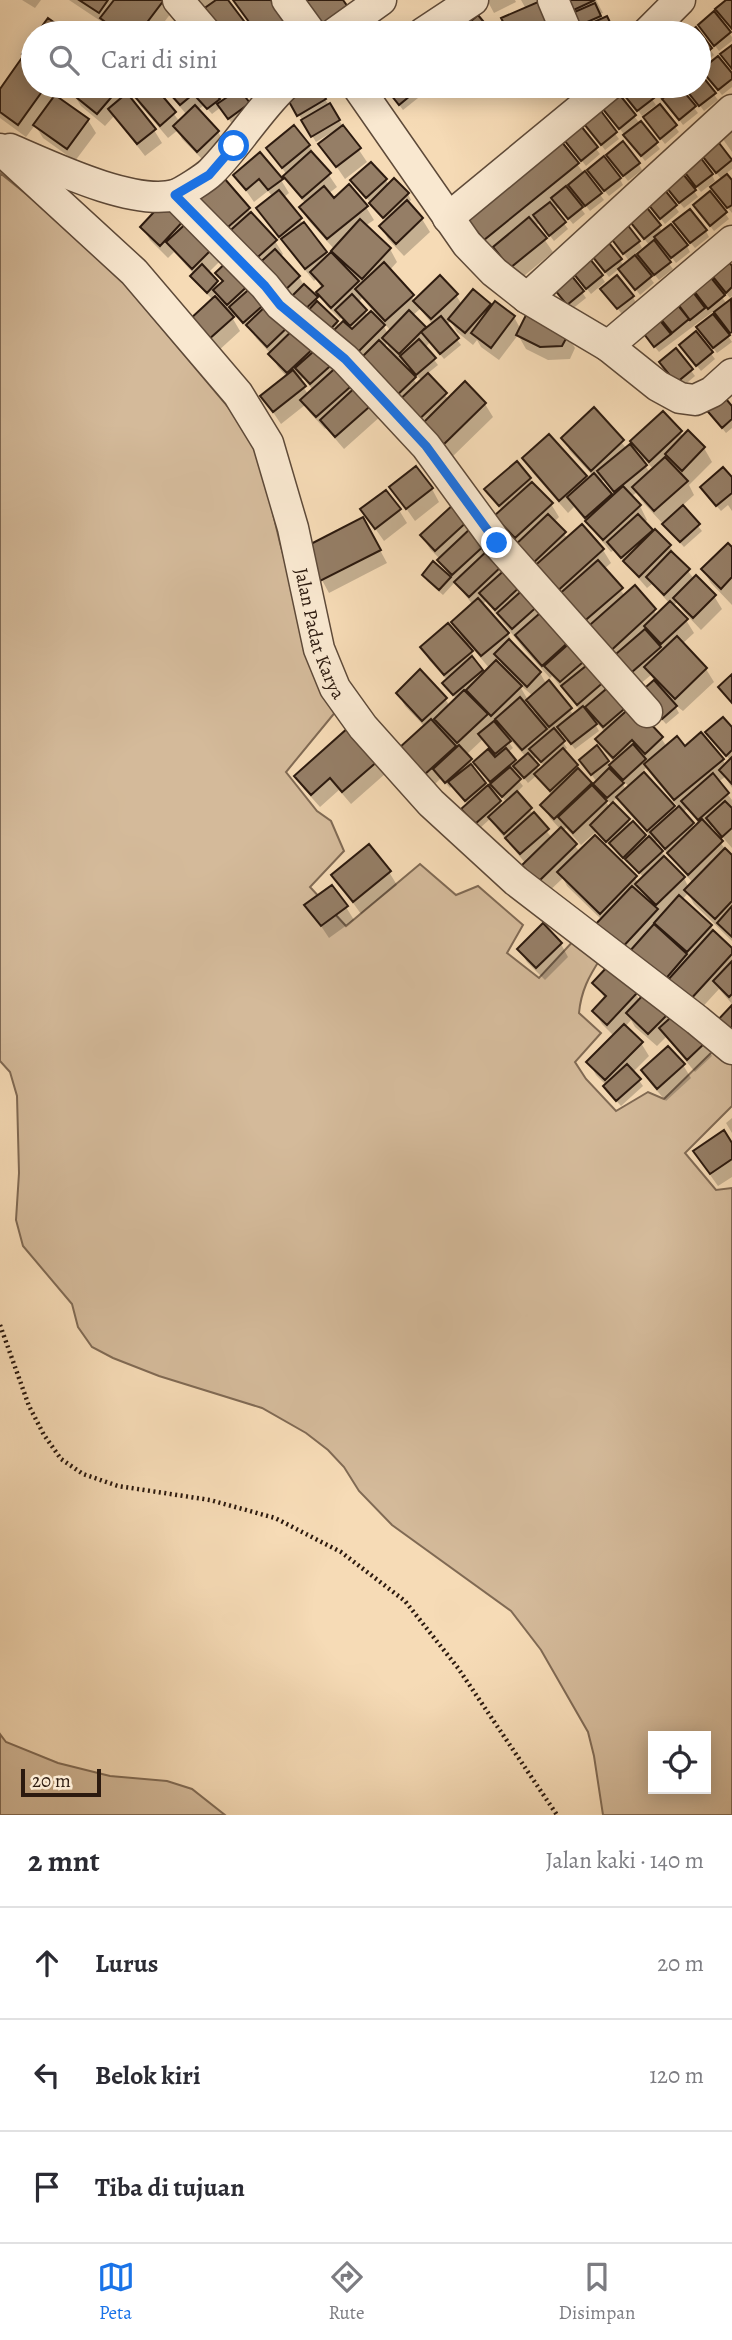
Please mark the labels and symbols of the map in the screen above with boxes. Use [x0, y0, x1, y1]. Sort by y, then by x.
route start [218, 130, 249, 161]
route end [481, 527, 512, 558]
street label: Jalan Padat Karya [288, 566, 351, 705]
scale bar [21, 1766, 102, 1798]

